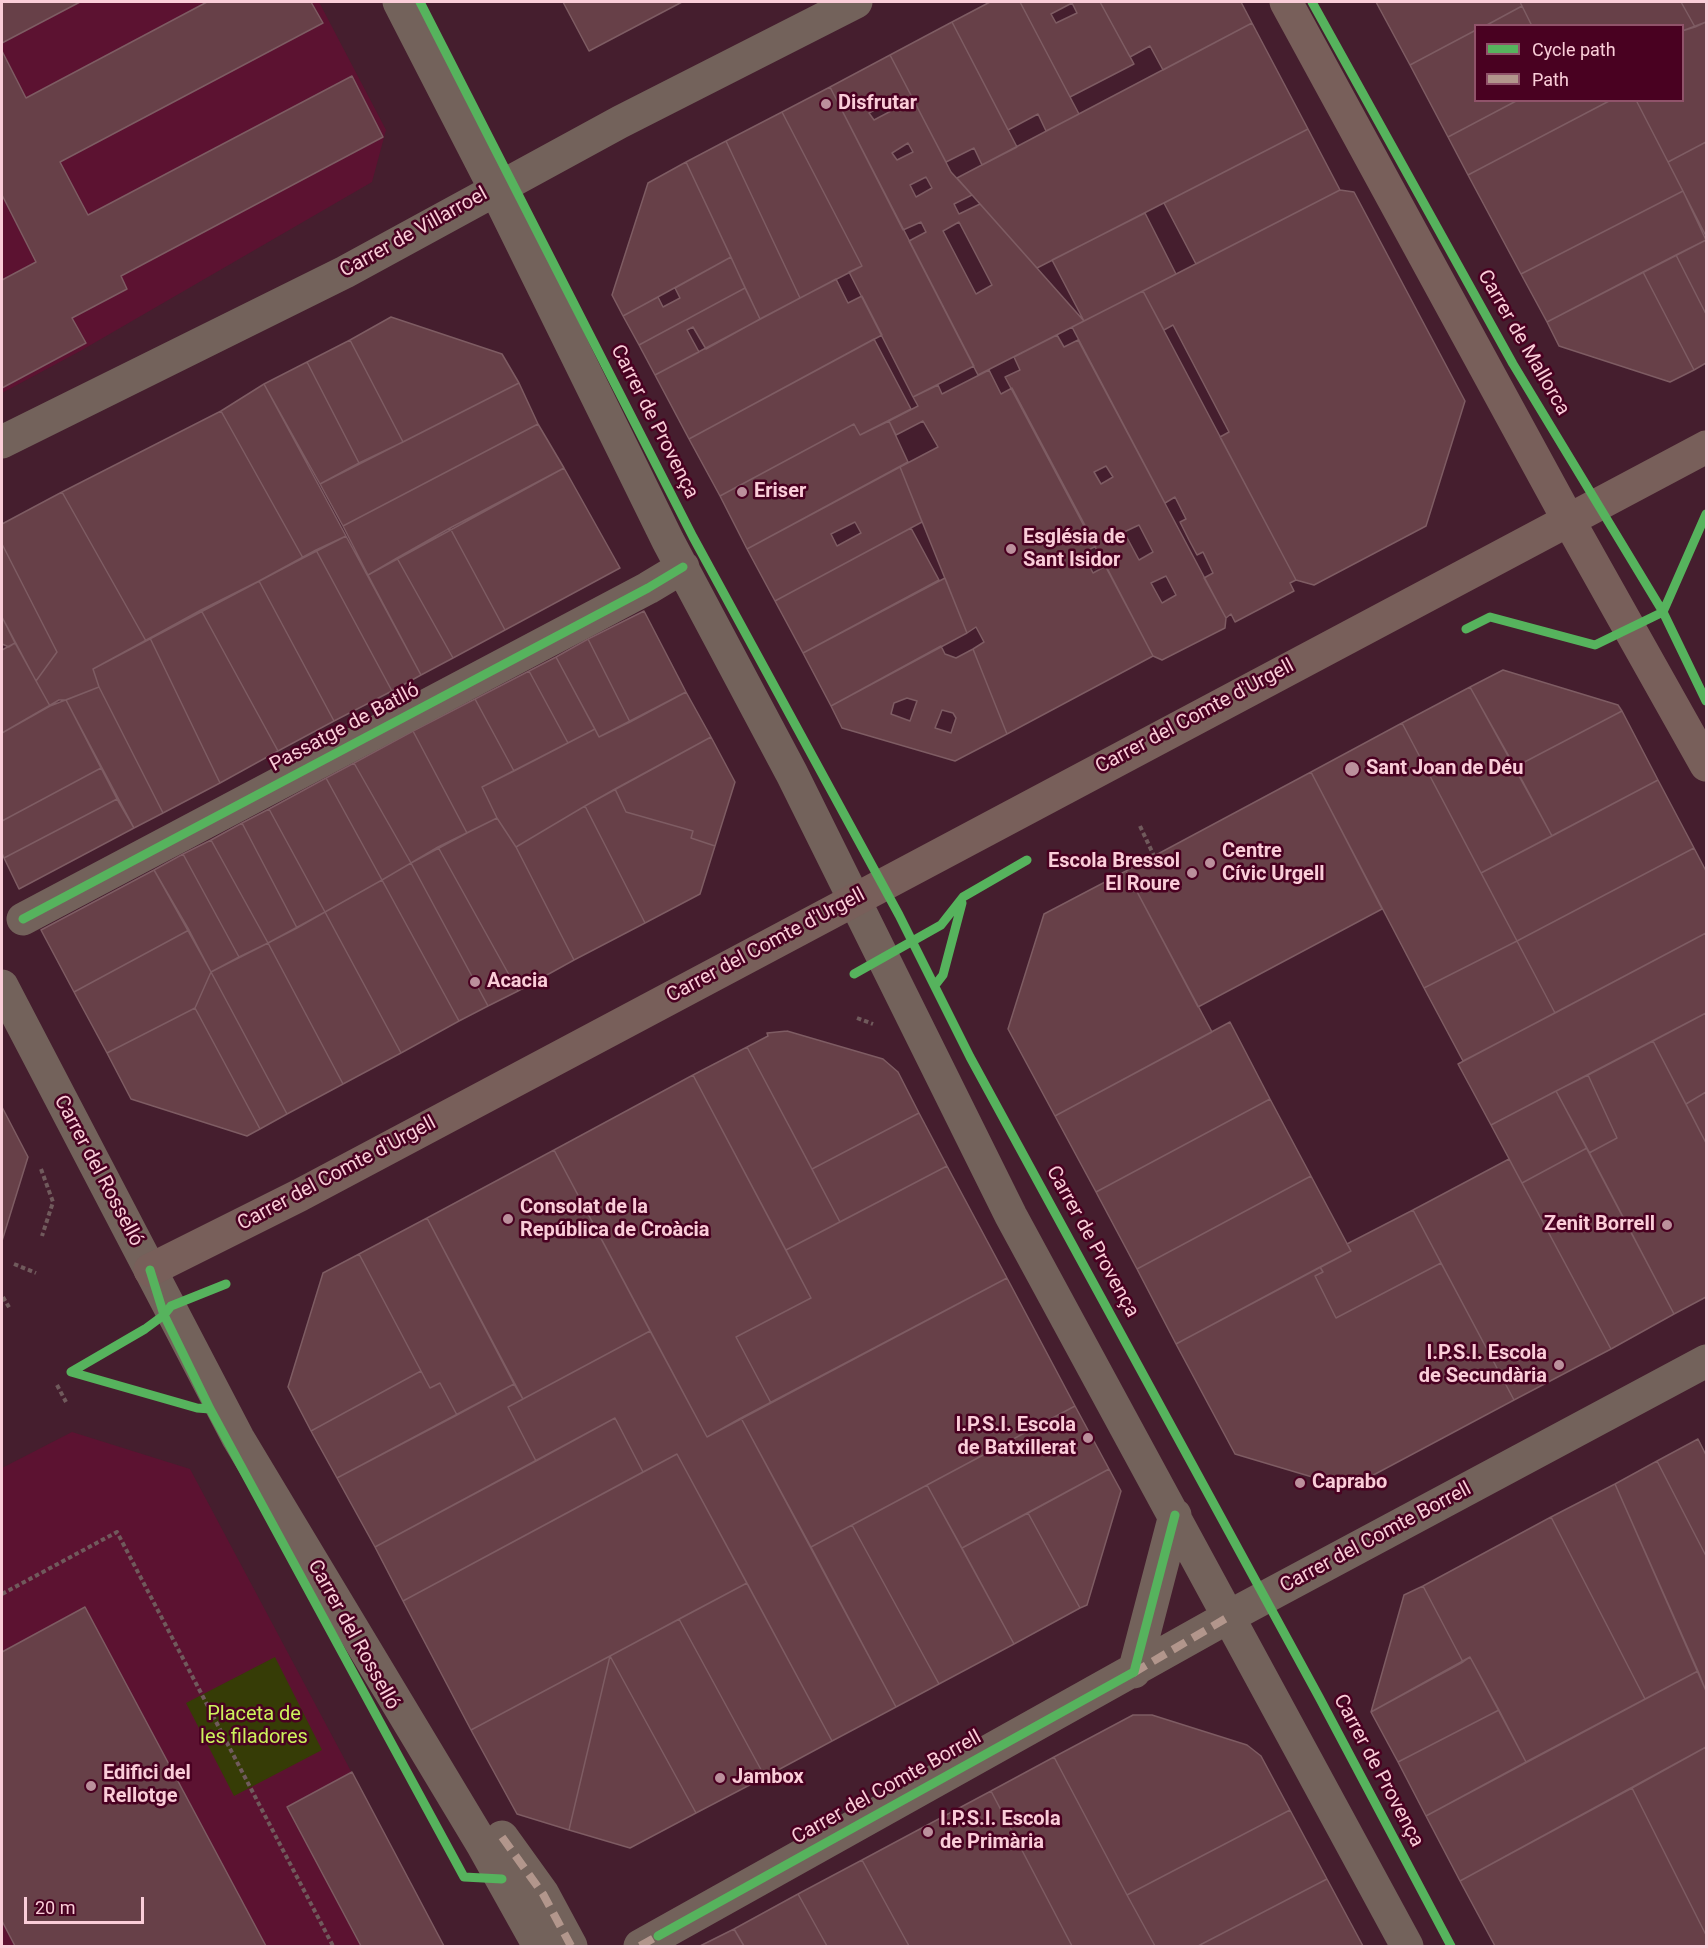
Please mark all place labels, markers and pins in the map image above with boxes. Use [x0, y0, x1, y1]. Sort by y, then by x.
place label: Disfrutar [838, 92, 917, 116]
marker: Disfrutar [819, 97, 833, 111]
place label: Eriser [754, 480, 806, 504]
marker: Eriser [735, 485, 749, 499]
place label: Església de Sant Isidor [1023, 526, 1125, 573]
marker: Església de Sant Isidor [1004, 542, 1018, 556]
place label: Sant Joan de Déu [1366, 757, 1523, 781]
marker: Sant Joan de Déu [1343, 760, 1361, 778]
place label: Centre Cívic Urgell [1222, 840, 1324, 887]
place label: Escola Bressol El Roure [1048, 850, 1180, 897]
marker: Centre Cívic Urgell [1203, 856, 1217, 870]
marker: Escola Bressol El Roure [1185, 866, 1199, 880]
place label: Acacia [487, 970, 548, 994]
marker: Acacia [468, 975, 482, 989]
place label: Consolat de la República de Croàcia [520, 1196, 710, 1243]
marker: Consolat de la República de Croàcia [501, 1212, 515, 1226]
place label: Zenit Borrell [1544, 1213, 1655, 1237]
marker: Zenit Borrell [1660, 1218, 1674, 1232]
place label: I.P.S.I. Escola de Secundària [1419, 1342, 1547, 1389]
marker: I.P.S.I. Escola de Secundària [1552, 1358, 1566, 1372]
place label: I.P.S.I. Escola de Batxillerat [955, 1414, 1076, 1461]
marker: I.P.S.I. Escola de Batxillerat [1081, 1431, 1095, 1445]
place label: Caprabo [1312, 1471, 1387, 1495]
marker: Caprabo [1293, 1476, 1307, 1490]
place label: Edifici del Rellotge [103, 1762, 191, 1809]
place label: Jambox [732, 1766, 804, 1790]
marker: Jambox [713, 1771, 727, 1785]
marker: Edifici del Rellotge [84, 1779, 98, 1793]
place label: I.P.S.I. Escola de Primària [940, 1808, 1061, 1855]
marker: I.P.S.I. Escola de Primària [921, 1825, 935, 1839]

